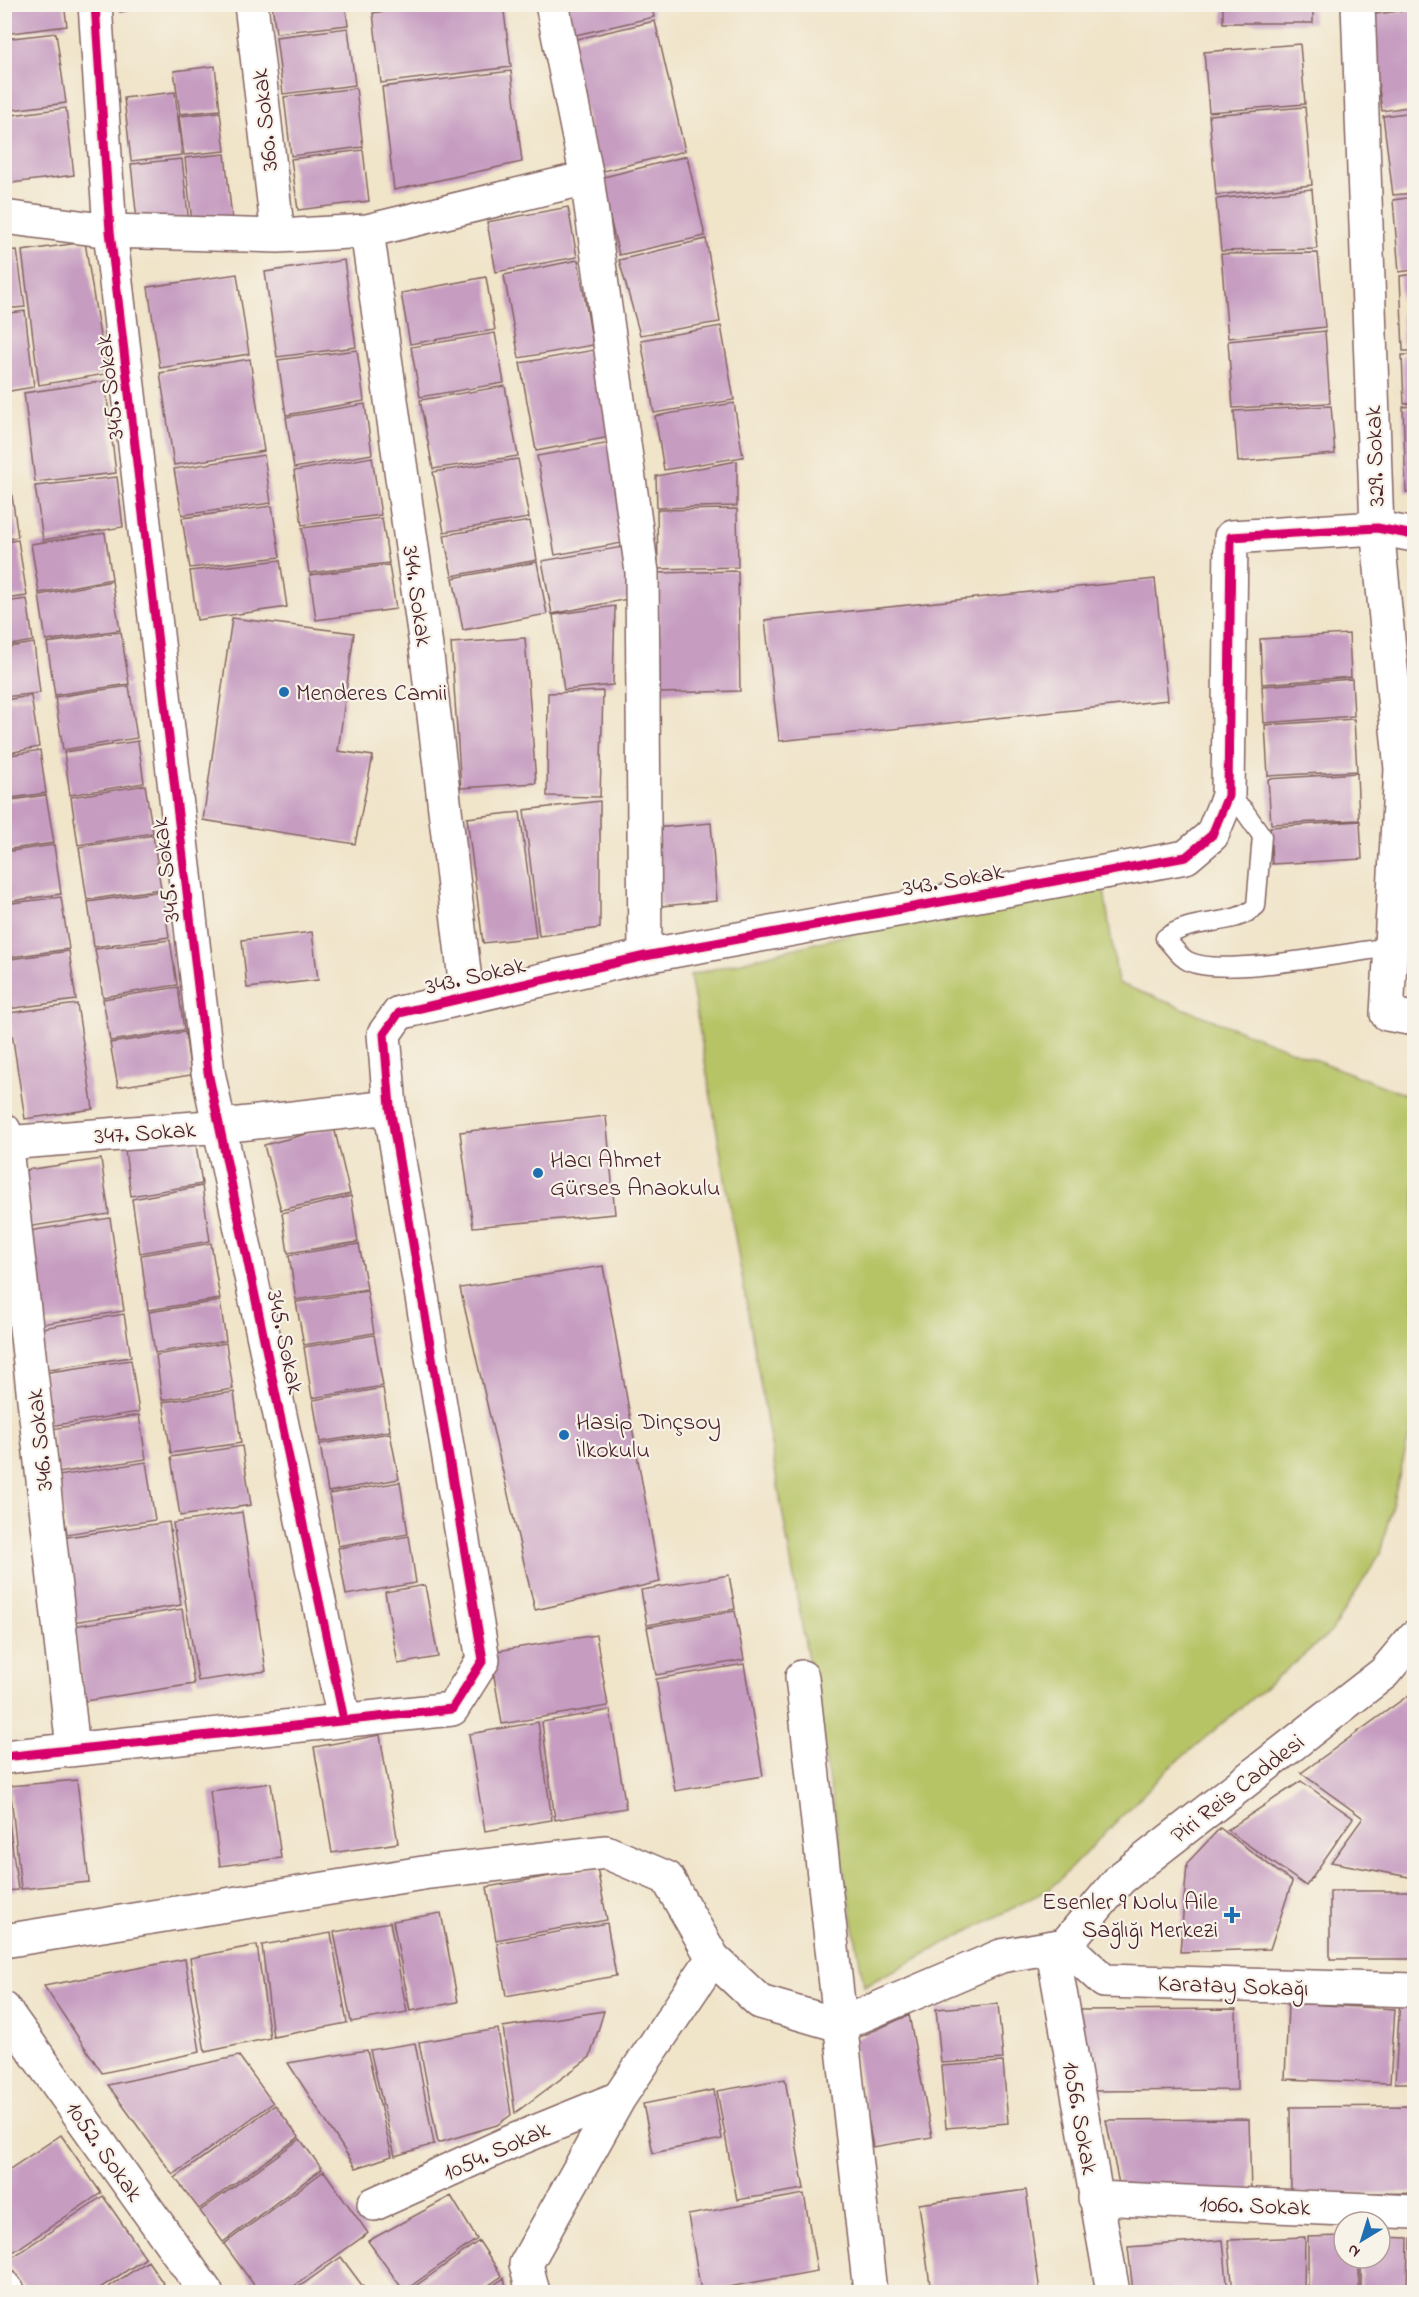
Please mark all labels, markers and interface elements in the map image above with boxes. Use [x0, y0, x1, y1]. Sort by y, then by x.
street label: 360. Sokak [244, 66, 289, 173]
street label: 345. Sokak [88, 332, 135, 441]
street label: 329. Sokak [1357, 404, 1396, 507]
street label: 344. Sokak [391, 544, 440, 650]
place label: Menderes Camii [296, 677, 447, 712]
marker: Menderes Camii [277, 685, 291, 699]
street label: 345. Sokak [144, 815, 191, 924]
street label: 343. Sokak [900, 855, 1007, 908]
street label: 343. Sokak [422, 949, 530, 1006]
street label: 347. Sokak [93, 1113, 198, 1156]
place label: Hacı Ahmet Gürses Anaokulu [550, 1144, 721, 1207]
marker: Hacı Ahmet Gürses Anaokulu [531, 1166, 545, 1180]
street label: 345. Sokak [255, 1287, 312, 1398]
street label: 346. Sokak [19, 1387, 64, 1492]
place label: Hasip Dinçsoy İlkokulu [576, 1406, 721, 1469]
marker: Hasip Dinçsoy İlkokulu [557, 1428, 571, 1442]
street label: Piri Reis Caddesi [1164, 1726, 1313, 1853]
place label: Esenler 9 Nolu Aile Sağlığı Merkezi [1042, 1886, 1218, 1949]
marker: Esenler 9 Nolu Aile Sağlığı Merkezi [1223, 1906, 1241, 1924]
street label: Karatay Sokağı [1157, 1967, 1309, 2009]
street label: 1056. Sokak [1051, 2059, 1106, 2178]
street label: 1052. Sokak [55, 2095, 151, 2210]
street label: 1054. Sokak [438, 2113, 556, 2191]
street label: 1060. Sokak [1199, 2188, 1311, 2227]
north arrow [1332, 2210, 1392, 2270]
text: N [1342, 2237, 1366, 2263]

